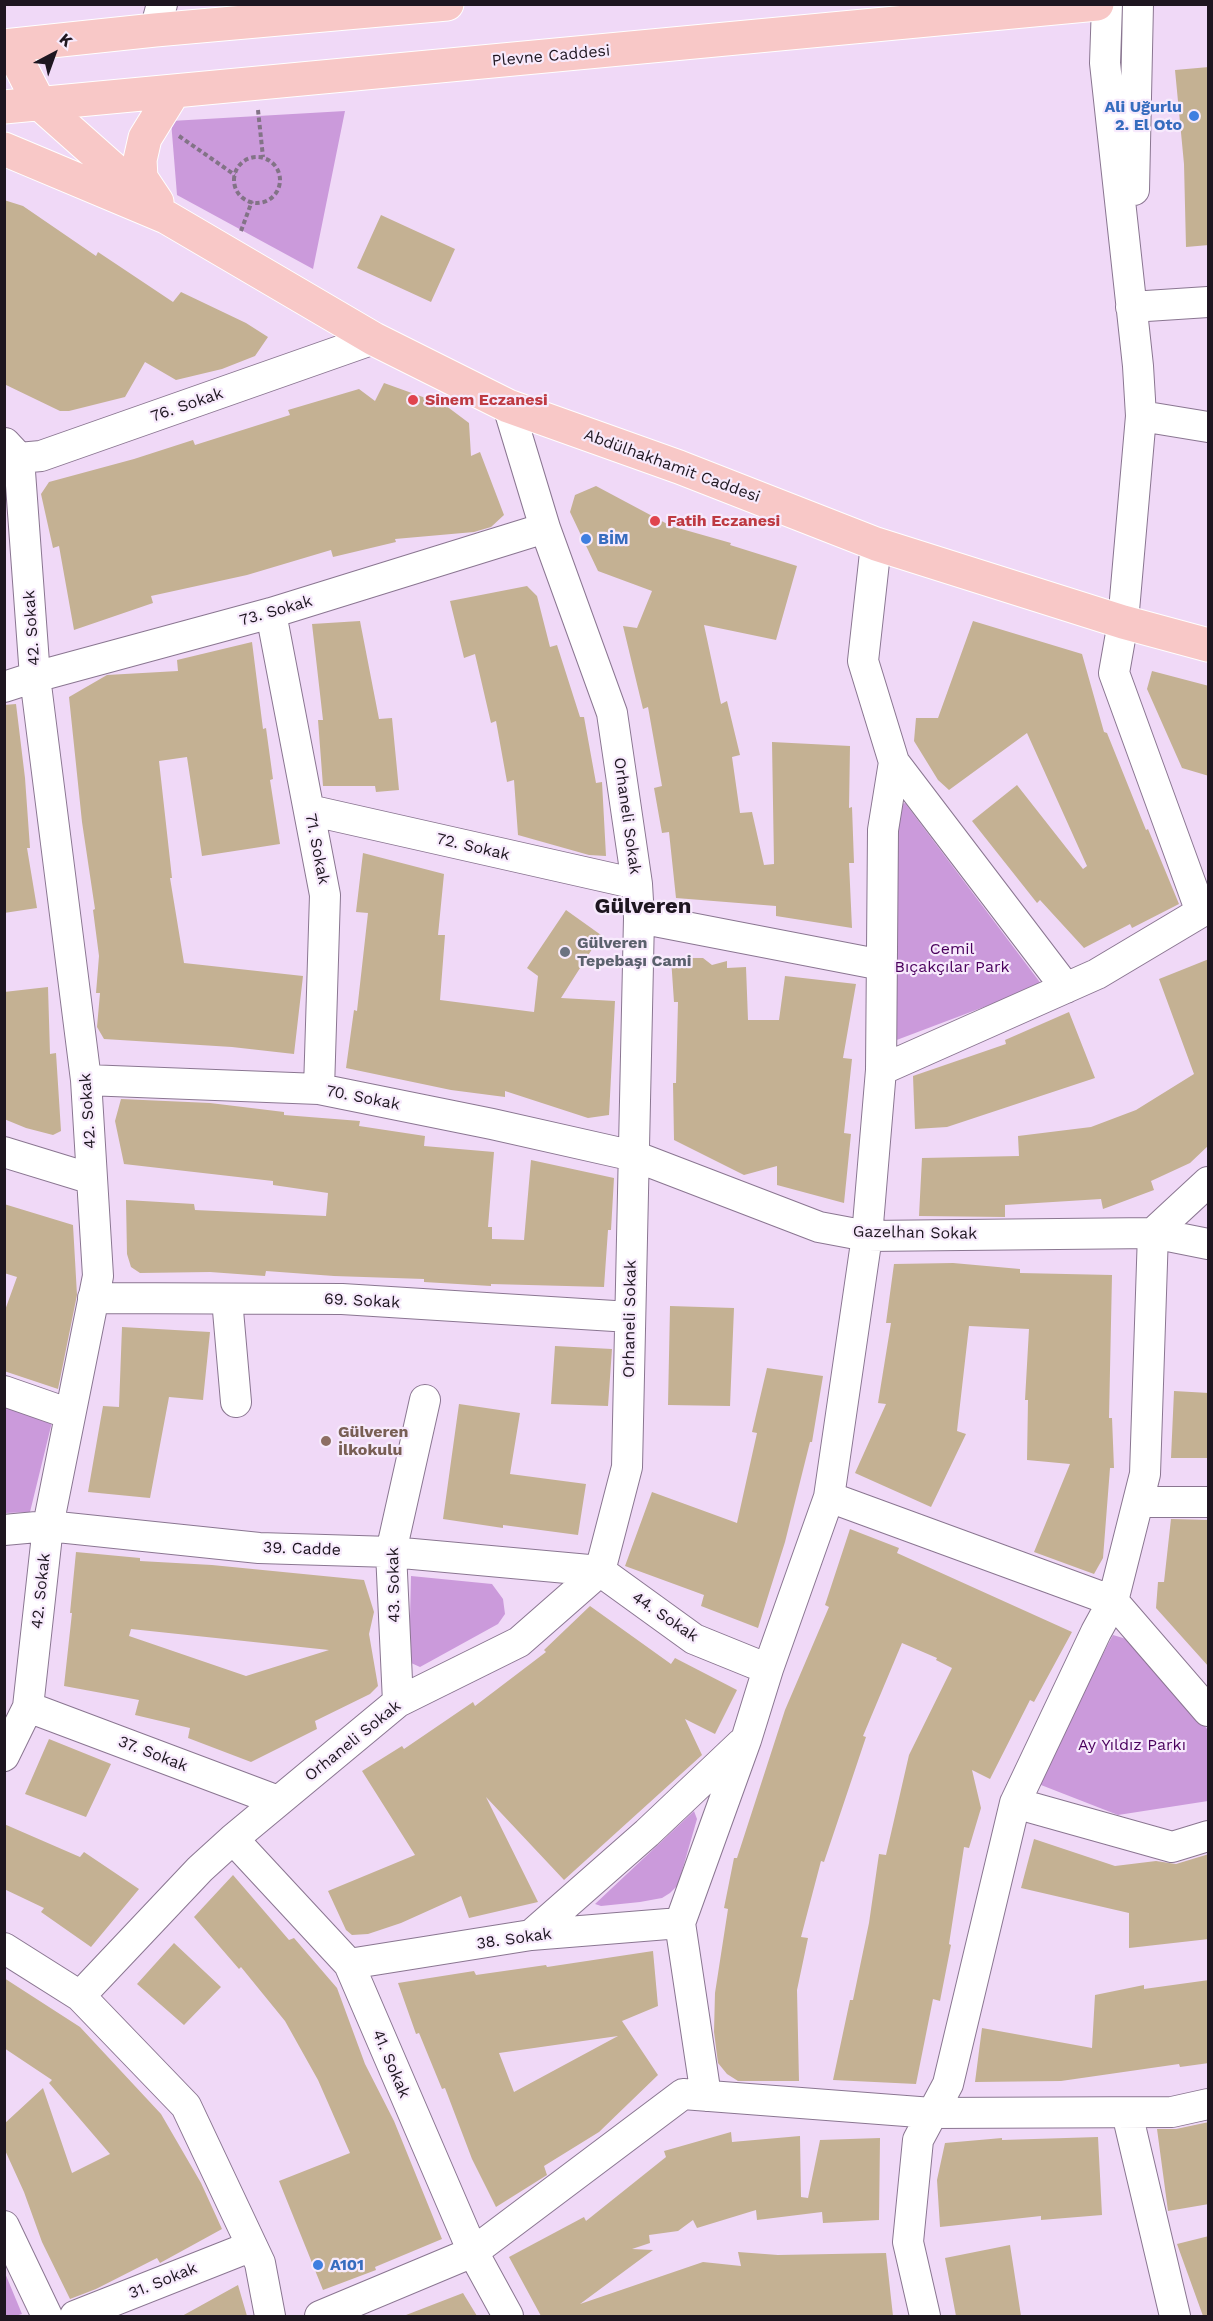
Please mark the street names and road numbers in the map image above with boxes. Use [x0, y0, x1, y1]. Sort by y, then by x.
street label: Plevne Caddesi [491, 41, 611, 71]
street label: 76. Sokak [148, 384, 226, 426]
street label: Abdülhakhamit Caddesi [581, 425, 763, 507]
street label: 42. Sokak [20, 590, 44, 666]
street label: 73. Sokak [237, 591, 315, 631]
street label: Orhaneli Sokak [609, 756, 645, 876]
street label: 71. Sokak [301, 812, 333, 886]
street label: 72. Sokak [434, 829, 512, 865]
street label: 42. Sokak [76, 1073, 100, 1149]
street label: 70. Sokak [324, 1081, 402, 1115]
street label: Gazelhan Sokak [853, 1222, 977, 1244]
street label: Orhaneli Sokak [619, 1260, 641, 1378]
street label: 69. Sokak [324, 1289, 400, 1313]
street label: 39. Cadde [263, 1538, 341, 1560]
street label: 43. Sokak [384, 1547, 404, 1623]
street label: 42. Sokak [27, 1552, 55, 1630]
street label: 44. Sokak [628, 1588, 702, 1646]
street label: Orhaneli Sokak [301, 1696, 405, 1786]
street label: 37. Sokak [116, 1732, 190, 1776]
street label: 38. Sokak [475, 1924, 553, 1954]
street label: 41. Sokak [368, 2027, 414, 2101]
street label: 31. Sokak [126, 2259, 200, 2303]

